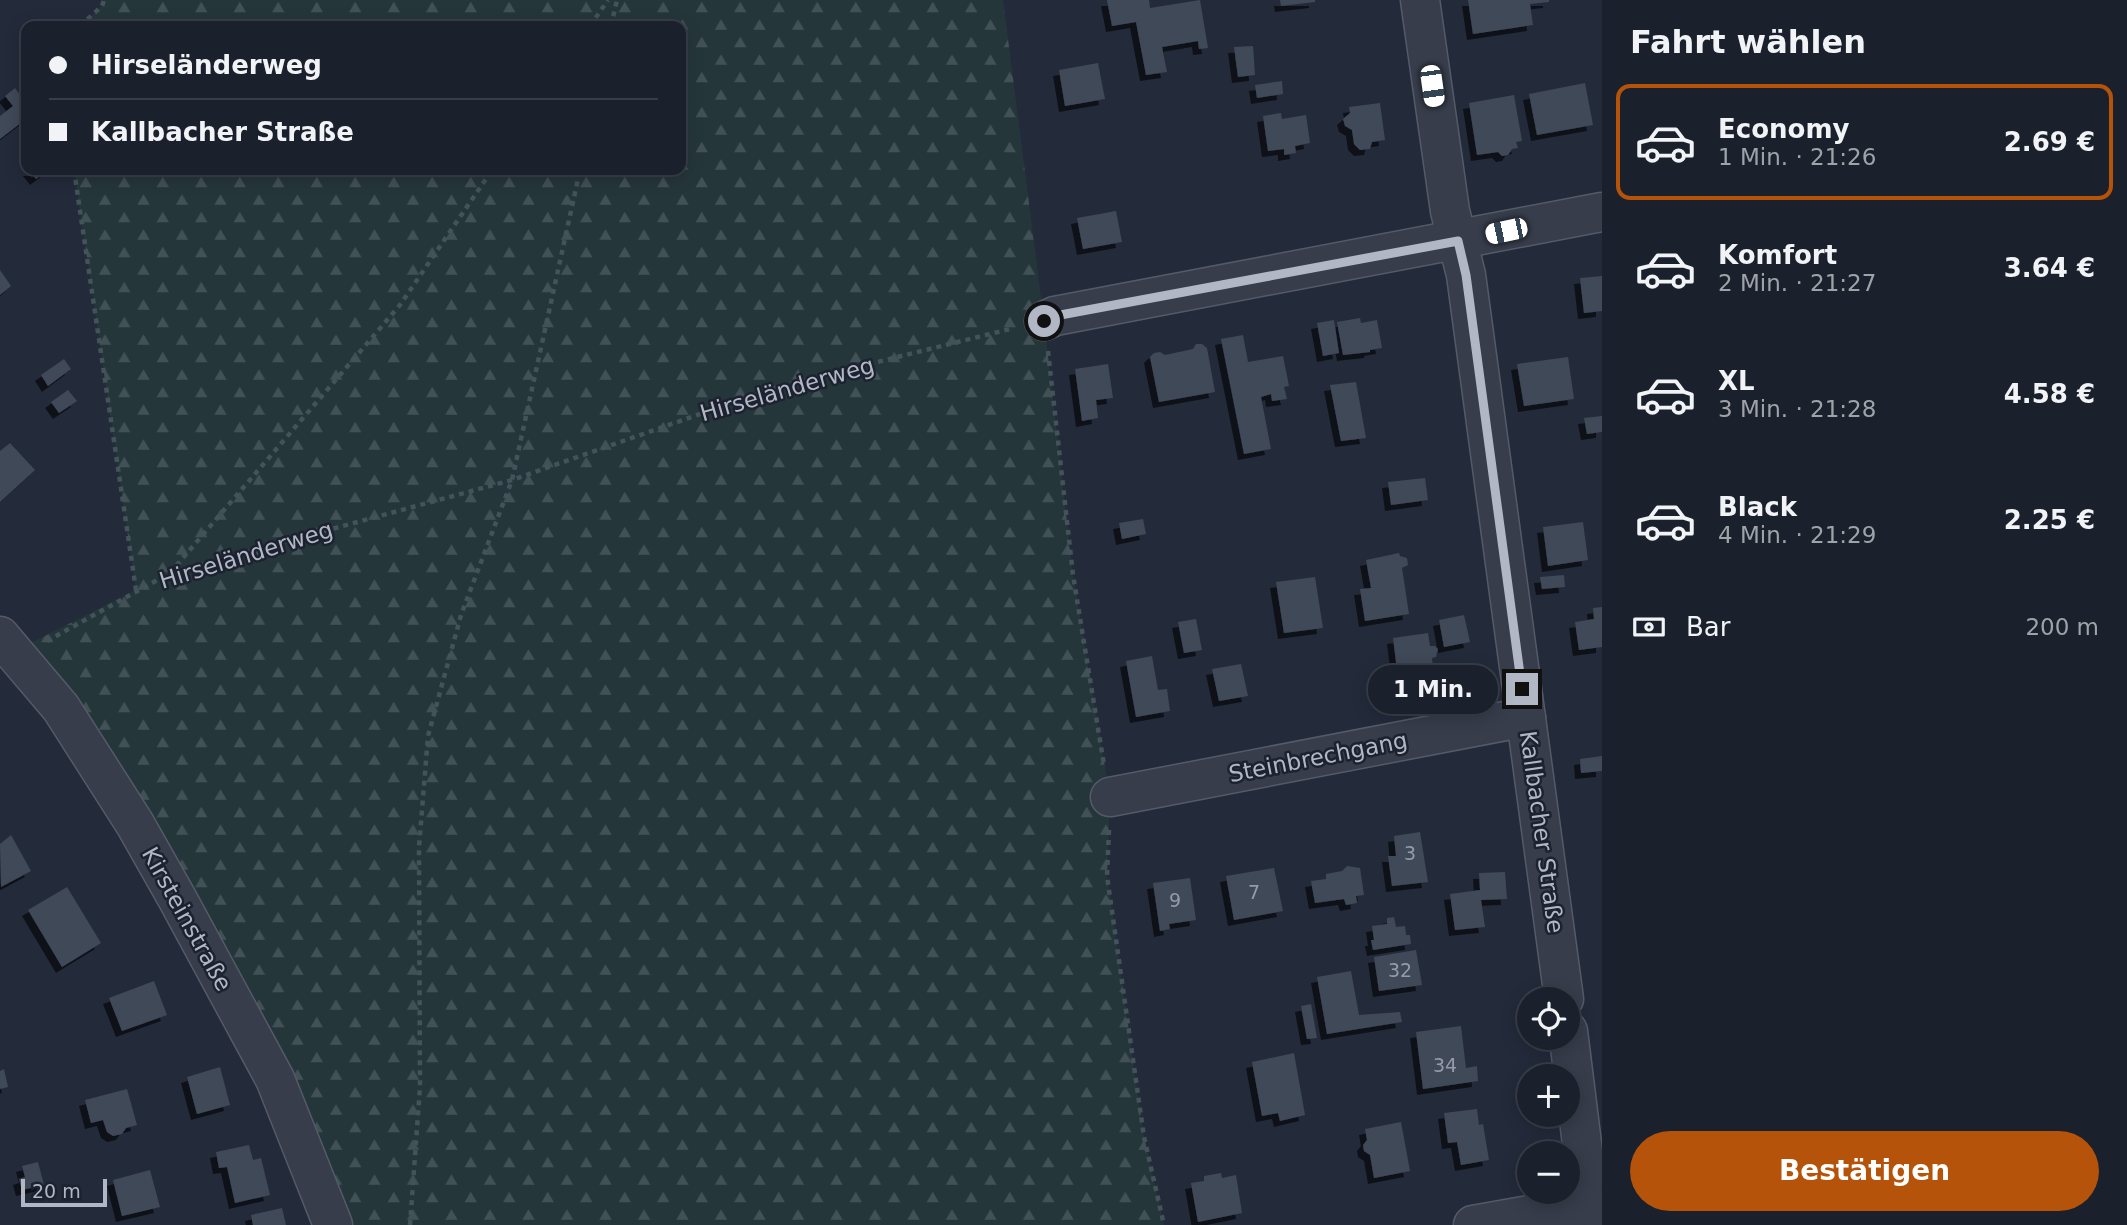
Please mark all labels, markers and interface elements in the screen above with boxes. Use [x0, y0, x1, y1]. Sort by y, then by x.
text: Fahrt wählen [1630, 23, 1866, 61]
text: Hirseländerweg [91, 50, 322, 80]
car [1419, 64, 1446, 108]
icon: car [1634, 111, 1697, 174]
text: Economy [1718, 114, 1849, 144]
text: Kallbacher Straße [91, 117, 354, 147]
text: 2.69 € [2004, 127, 2095, 157]
text: 1 Min. · 21:26 [1718, 144, 1876, 170]
car [1484, 216, 1529, 246]
icon: car [1634, 237, 1697, 300]
text: Komfort [1718, 240, 1837, 270]
text: 3.64 € [2004, 253, 2095, 283]
text: 2 Min. · 21:27 [1718, 270, 1876, 296]
route start [1028, 305, 1060, 337]
street label: Hirseländerweg [697, 352, 877, 426]
icon: car [1634, 363, 1697, 426]
text: XL [1718, 366, 1755, 396]
text: 4.58 € [2004, 379, 2095, 409]
text: 3 Min. · 21:28 [1718, 396, 1876, 422]
icon: car [1634, 489, 1697, 552]
text: Black [1718, 492, 1797, 522]
text: 2.25 € [2004, 505, 2095, 535]
street label: Hirseländerweg [156, 516, 336, 594]
text: 4 Min. · 21:29 [1718, 522, 1876, 548]
icon: cash [1630, 608, 1668, 646]
text: Bar [1686, 612, 1730, 642]
text: 200 m [2025, 614, 2099, 640]
callout: 1 Min. [1368, 664, 1498, 714]
route end [1506, 673, 1538, 705]
text: 1 Min. [1393, 676, 1473, 702]
street label: Steinbrechgang [1226, 727, 1410, 787]
street label: Kallbacher Straße [1515, 729, 1569, 935]
house number: 3 [1404, 842, 1416, 864]
street label: Kirsteinstraße [137, 843, 237, 995]
house number: 7 [1248, 881, 1260, 903]
house number: 9 [1169, 889, 1181, 911]
house number: 32 [1388, 959, 1412, 981]
map controls [1517, 987, 1580, 1204]
button: locate [1517, 987, 1580, 1050]
house number: 34 [1433, 1054, 1457, 1076]
button: + [1517, 1064, 1580, 1127]
button: Bestätigen [1630, 1131, 2099, 1211]
button: − [1517, 1141, 1580, 1204]
scale bar [21, 1176, 107, 1208]
text: 20 m [32, 1180, 81, 1202]

